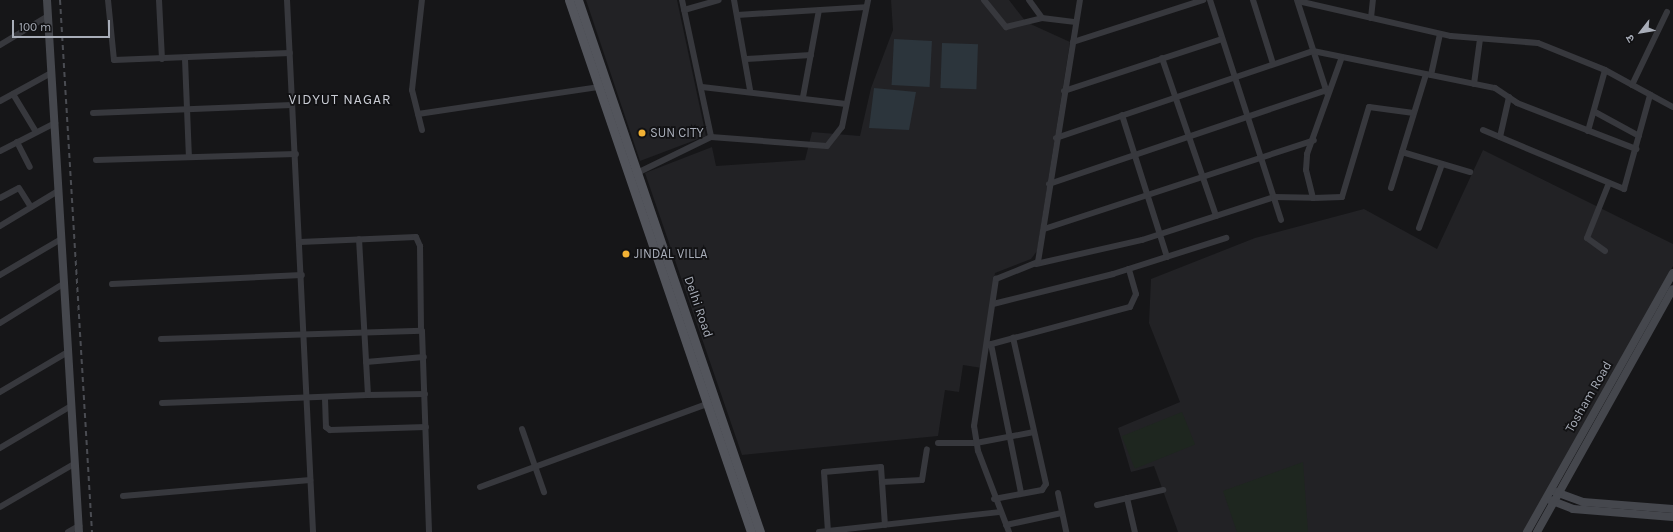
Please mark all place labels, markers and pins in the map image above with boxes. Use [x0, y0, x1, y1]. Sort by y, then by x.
place label: SUN CITY [650, 125, 704, 141]
marker: SUN CITY [637, 128, 647, 138]
place label: JINDAL VILLA [634, 246, 708, 262]
marker: JINDAL VILLA [621, 249, 631, 259]

